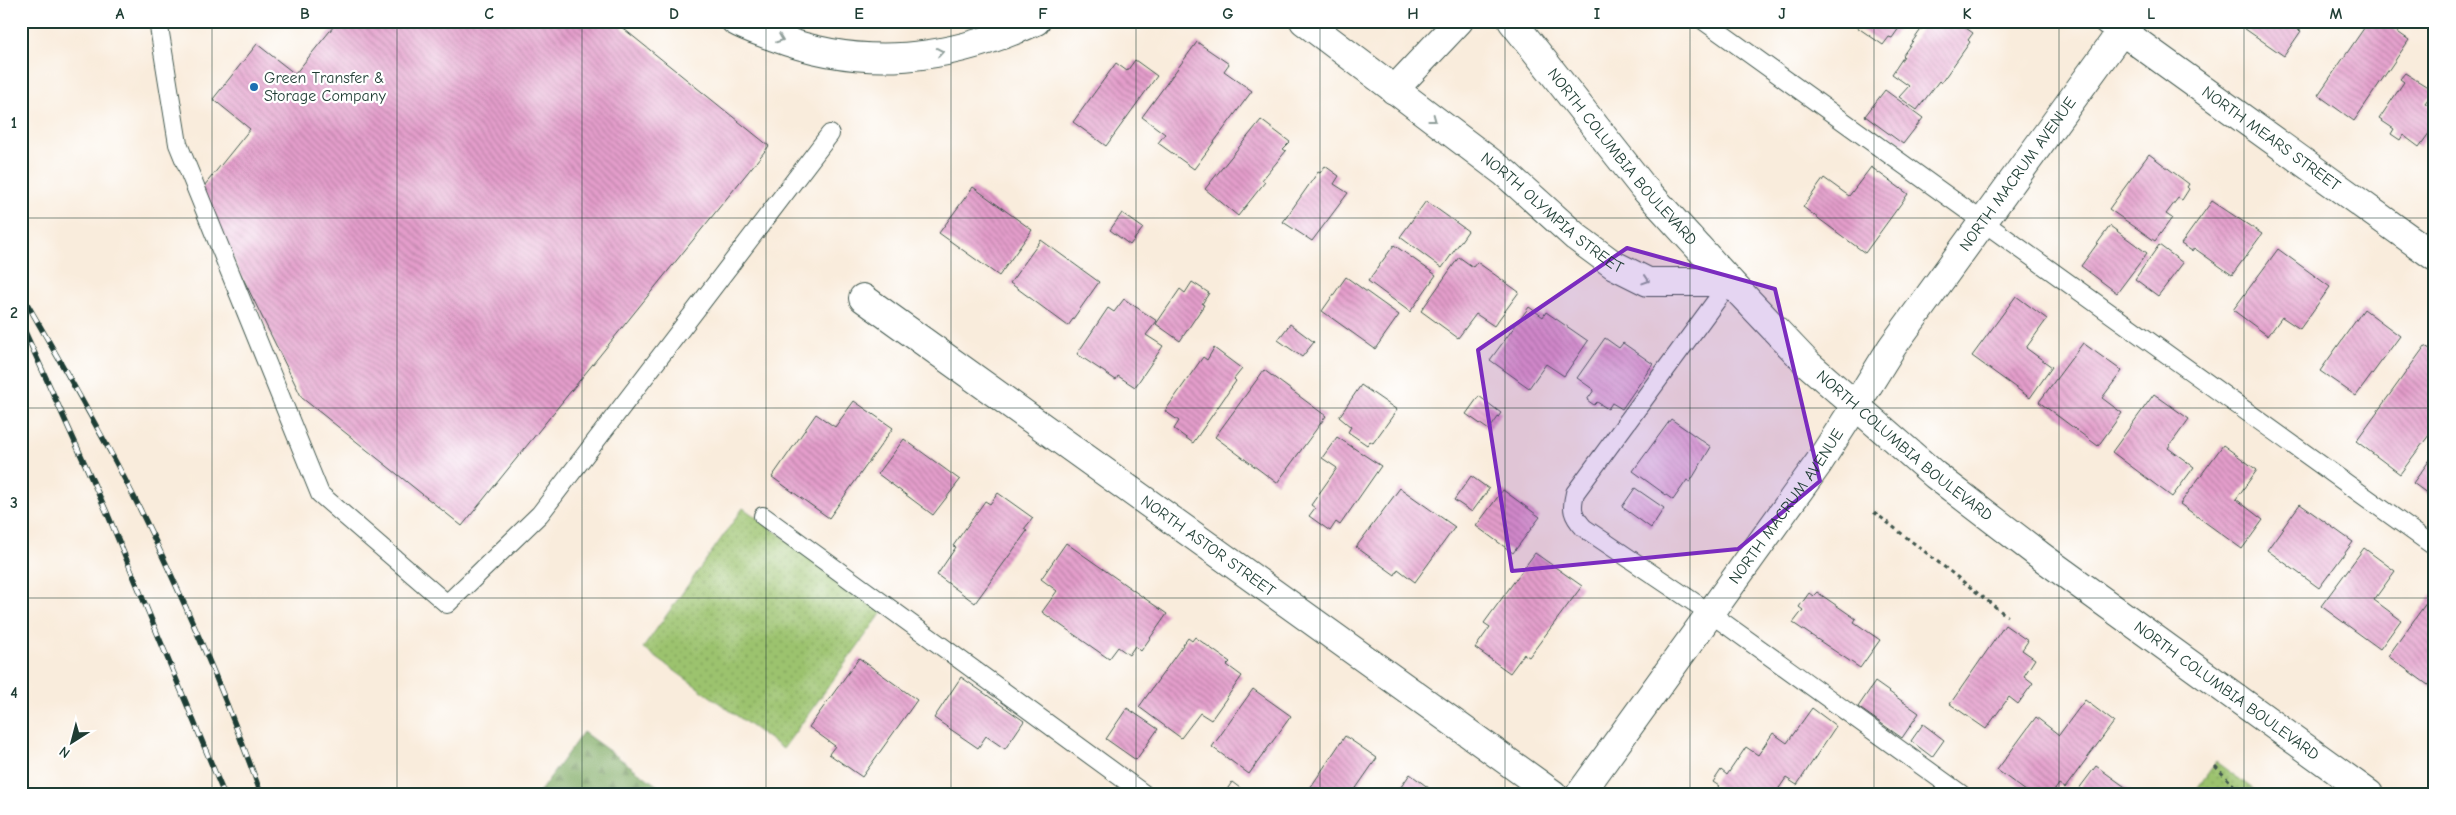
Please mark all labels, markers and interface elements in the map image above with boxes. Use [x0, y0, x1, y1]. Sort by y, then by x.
text: A [116, 5, 125, 23]
text: B [300, 5, 310, 23]
text: C [484, 5, 494, 23]
text: D [669, 5, 679, 23]
text: E [854, 5, 864, 23]
text: F [1038, 5, 1048, 23]
text: G [1222, 5, 1234, 23]
text: H [1407, 5, 1419, 23]
text: I [1594, 5, 1600, 23]
text: J [1778, 5, 1786, 23]
text: K [1962, 5, 1972, 23]
text: L [2147, 5, 2155, 23]
text: M [2330, 5, 2343, 23]
one-way arrow [775, 33, 784, 44]
one-way arrow [936, 48, 944, 58]
street label: NORTH COLUMBIA BOULEVARD [1544, 65, 1701, 249]
place label: Green Transfer & Storage Company [264, 69, 387, 105]
marker: Green Transfer & Storage Company [248, 81, 260, 93]
street label: NORTH MEARS STREET [2198, 83, 2344, 195]
street label: NORTH MACRUM AVENUE [1956, 93, 2080, 254]
text: 1 [11, 114, 17, 132]
one-way arrow [1427, 114, 1436, 122]
street label: NORTH OLYMPIA STREET [1477, 149, 1627, 277]
one-way arrow [1641, 274, 1649, 284]
text: 2 [10, 304, 18, 322]
street label: NORTH COLUMBIA BOULEVARD [1813, 367, 1996, 525]
street label: NORTH MACRUM AVENUE [1725, 425, 1847, 587]
street label: NORTH ASTOR STREET [1138, 492, 1279, 601]
text: 3 [10, 494, 18, 512]
street label: NORTH COLUMBIA BOULEVARD [2131, 618, 2323, 764]
text: 4 [10, 684, 18, 702]
north arrow [48, 718, 98, 768]
text: N [56, 743, 73, 762]

